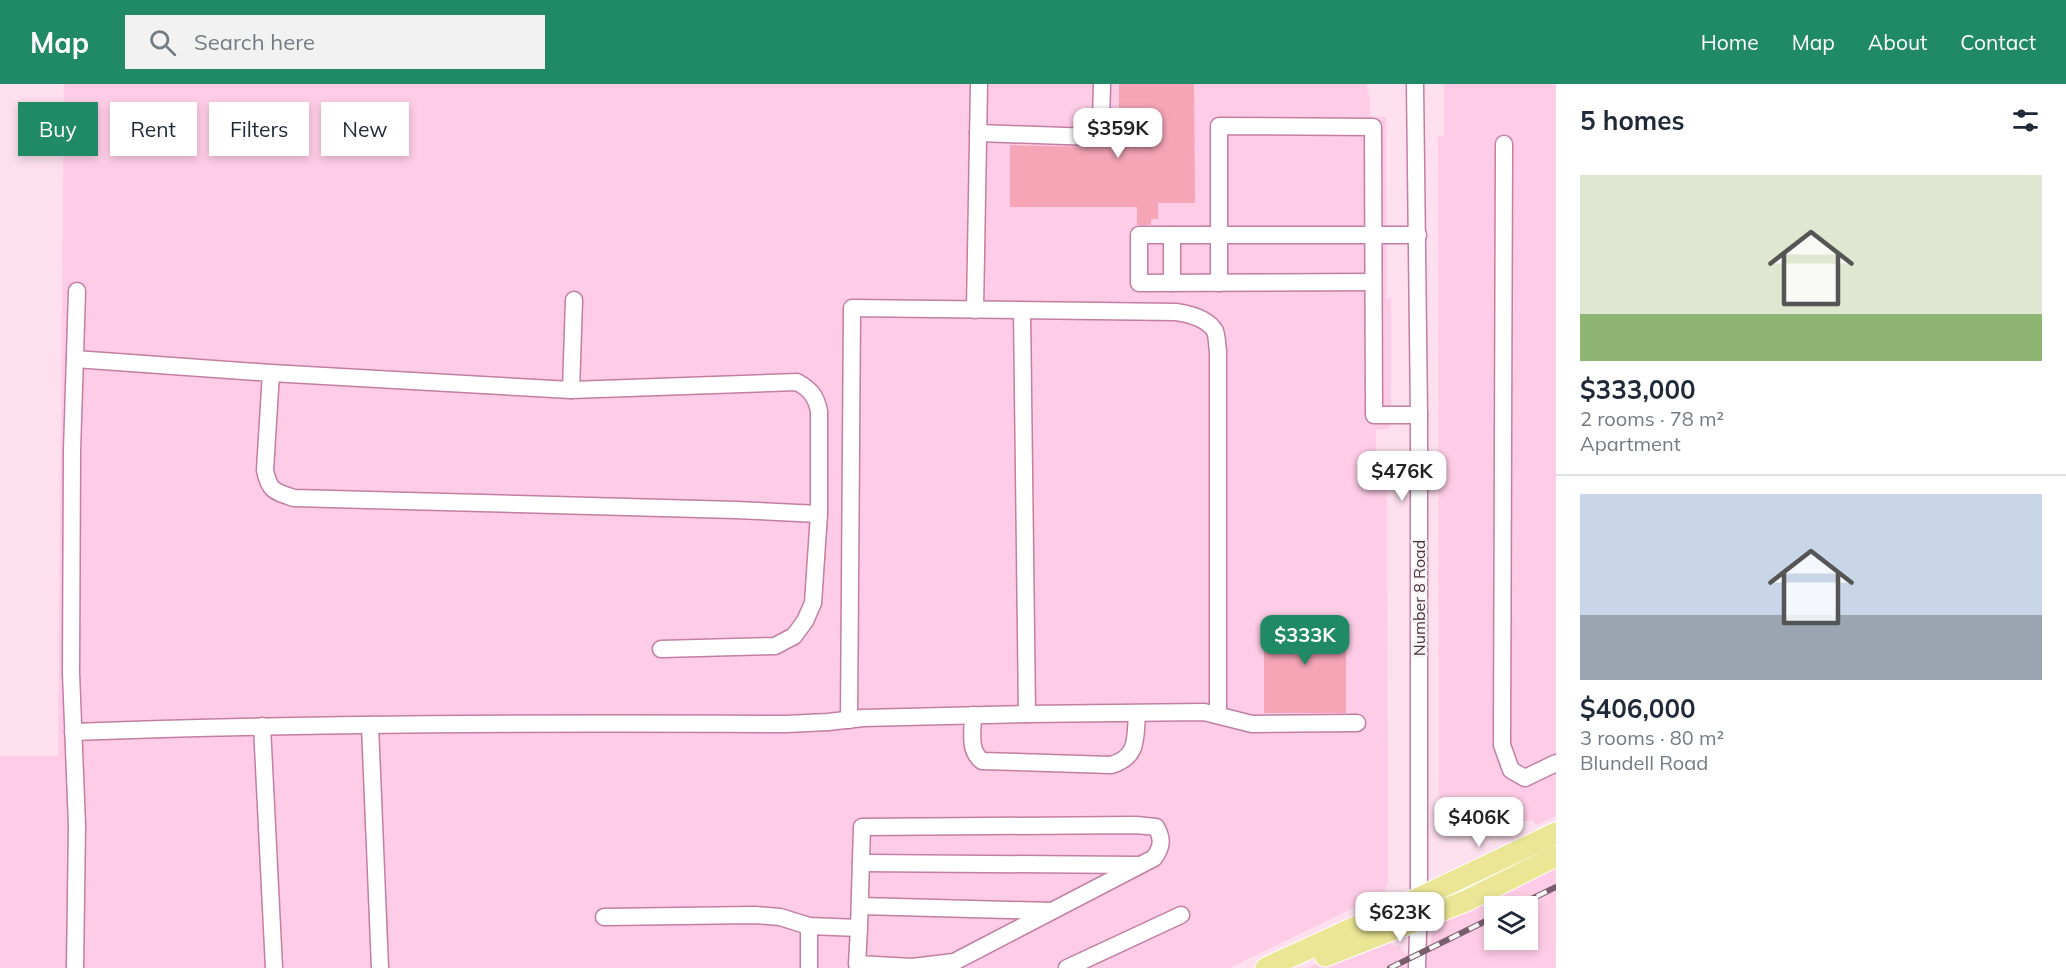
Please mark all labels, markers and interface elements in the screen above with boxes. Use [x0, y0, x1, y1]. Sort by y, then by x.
search box [125, 15, 545, 69]
text: Map [30, 25, 89, 60]
icon: search [146, 26, 179, 59]
text: Search here [194, 28, 315, 56]
text: Home [1701, 29, 1759, 55]
text: Map [1792, 29, 1835, 55]
text: About [1868, 29, 1927, 55]
text: Contact [1960, 29, 2036, 55]
chip: Buy [18, 102, 98, 156]
chip: Rent [110, 102, 197, 156]
chip: Filters [209, 102, 309, 156]
chip: New [321, 102, 409, 156]
text: 5 homes [1580, 104, 1684, 137]
icon: filters [2009, 104, 2042, 137]
pin: $359K [1076, 108, 1160, 159]
text: $359K [1087, 115, 1149, 140]
icon: home [1757, 214, 1865, 322]
text: $333,000 [1580, 373, 1696, 406]
text: 2 rooms · 78 m² [1580, 406, 1724, 431]
text: Apartment [1580, 431, 1681, 456]
pin: $476K [1360, 451, 1444, 502]
text: $476K [1371, 458, 1433, 483]
icon: home [1757, 533, 1865, 641]
street label: Number 8 Road [1409, 540, 1429, 656]
pin: $333K [1263, 615, 1347, 666]
text: $333K [1274, 622, 1336, 647]
text: $406,000 [1580, 692, 1696, 725]
text: 3 rooms · 80 m² [1580, 725, 1724, 750]
text: Blundell Road [1580, 750, 1708, 775]
pin: $406K [1437, 797, 1521, 848]
text: $406K [1448, 804, 1510, 829]
pin: $623K [1358, 892, 1442, 943]
map controls [1484, 896, 1538, 950]
button: layers [1484, 896, 1538, 950]
text: $623K [1369, 899, 1431, 924]

